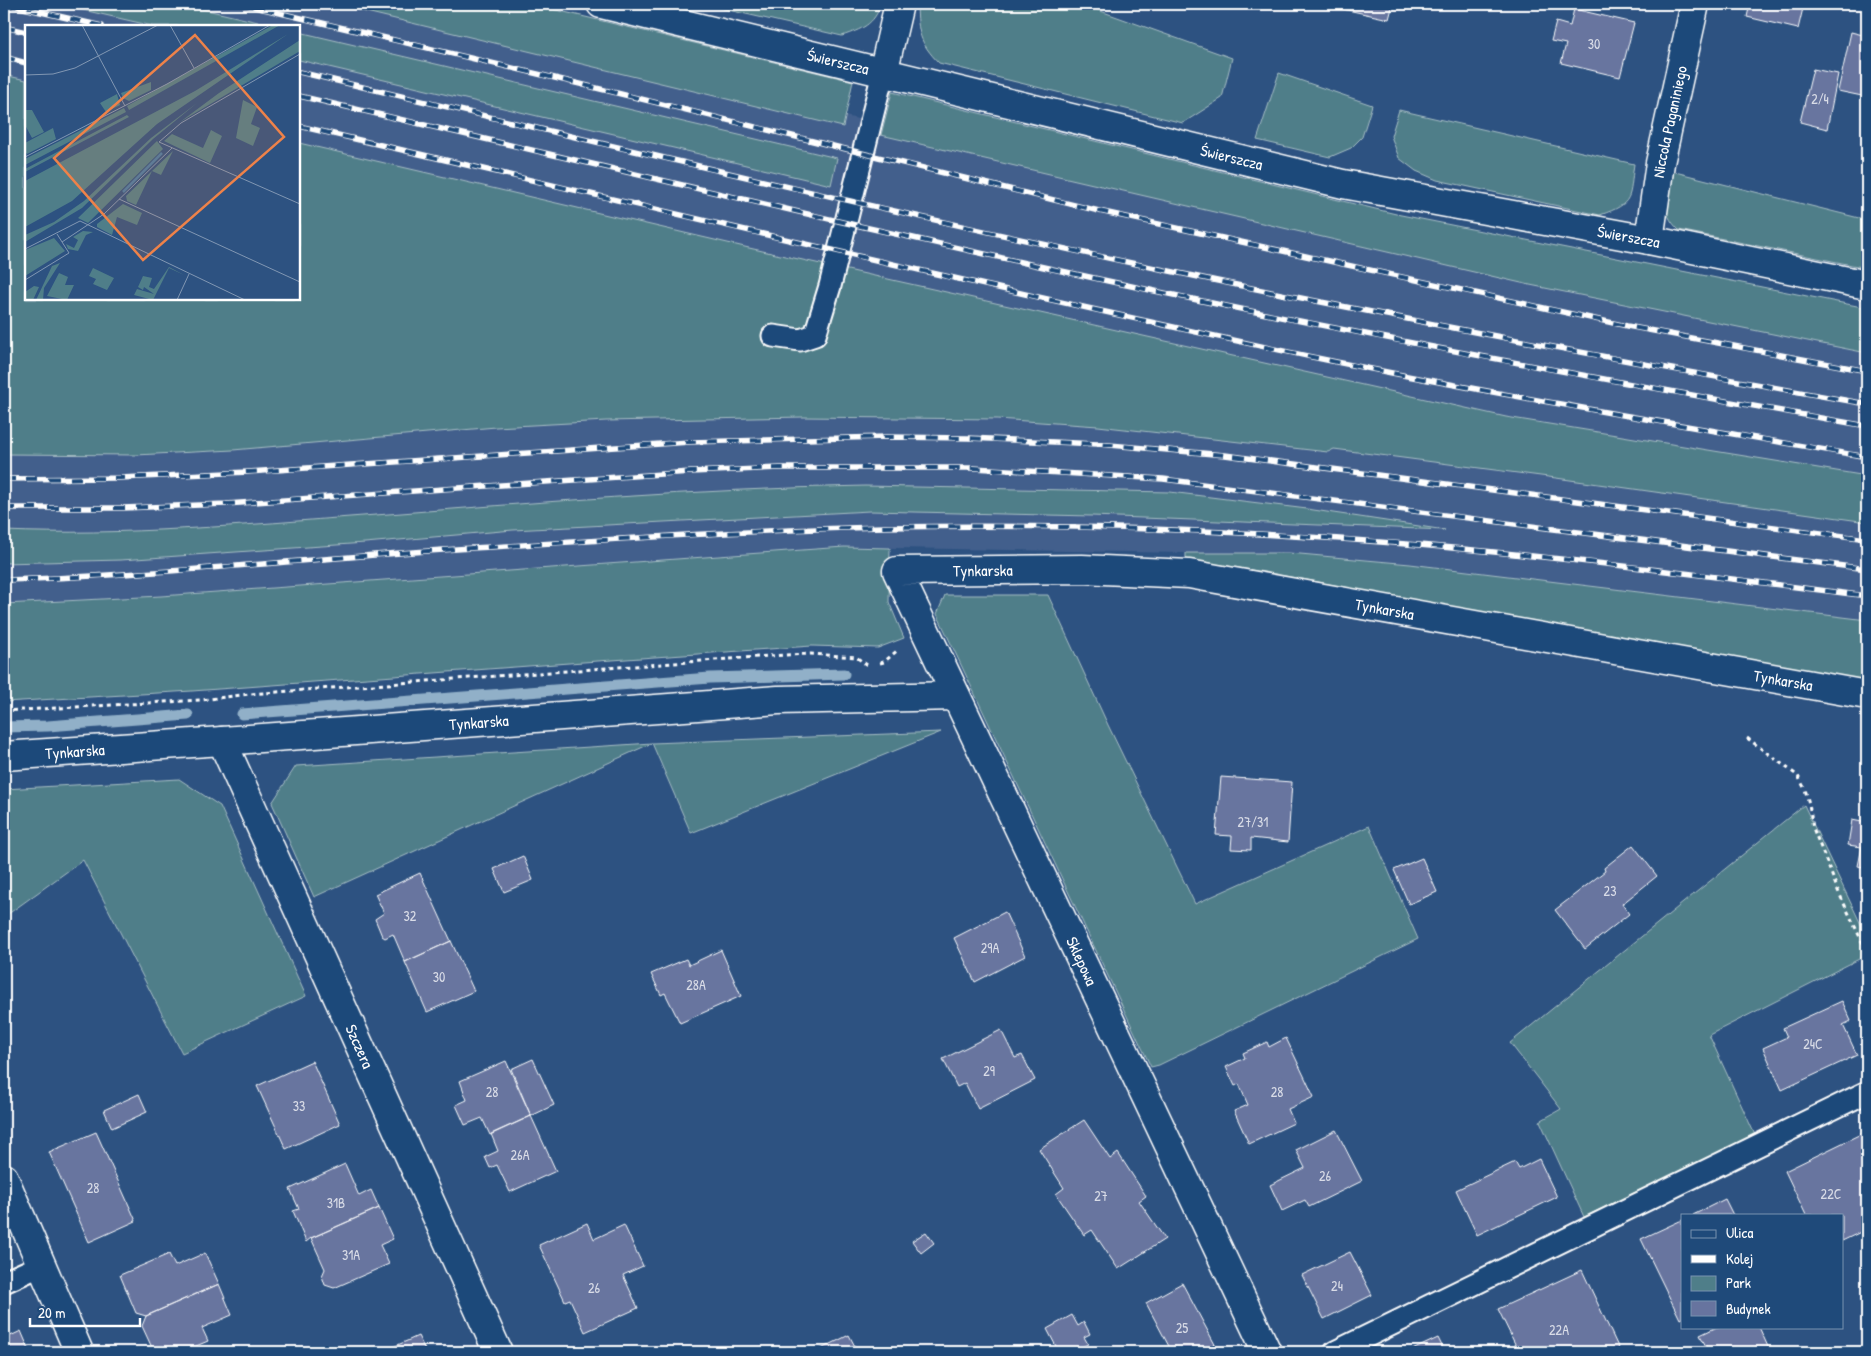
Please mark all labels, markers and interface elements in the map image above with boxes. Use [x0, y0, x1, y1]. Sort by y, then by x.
inset map [25, 25, 300, 300]
house number: 30 [1588, 34, 1600, 53]
street label: Świerszcza [805, 43, 871, 80]
street label: Niccola Paganiniego [1647, 63, 1692, 179]
house number: 2/4 [1811, 89, 1829, 108]
street label: Świerszcza [1198, 139, 1265, 175]
street label: Świerszcza [1596, 220, 1662, 253]
street label: Tynkarska [953, 559, 1013, 581]
street label: Tynkarska [1353, 593, 1416, 625]
street label: Tynkarska [1752, 664, 1815, 696]
street label: Tynkarska [448, 709, 509, 735]
street label: Tynkarska [44, 738, 105, 764]
house number: 27/31 [1238, 812, 1268, 831]
house number: 23 [1604, 881, 1616, 900]
house number: 32 [404, 906, 417, 925]
street label: Sklepowa [1061, 933, 1103, 989]
house number: 29A [981, 938, 999, 957]
house number: 30 [433, 967, 445, 986]
house number: 28A [686, 975, 706, 994]
street label: Szczera [340, 1021, 379, 1072]
house number: 24C [1803, 1034, 1823, 1053]
house number: 29 [983, 1061, 995, 1080]
house number: 28 [486, 1082, 498, 1101]
house number: 28 [1271, 1082, 1283, 1101]
house number: 33 [293, 1096, 305, 1115]
house number: 26A [511, 1145, 530, 1164]
house number: 26 [1319, 1166, 1331, 1185]
house number: 28 [87, 1178, 99, 1197]
house number: 22C [1821, 1184, 1842, 1203]
house number: 27 [1094, 1186, 1108, 1205]
house number: 31B [327, 1193, 345, 1212]
legend [1681, 1214, 1844, 1328]
text: Ulica [1726, 1222, 1753, 1243]
house number: 31A [342, 1245, 360, 1264]
text: Kolej [1726, 1248, 1753, 1269]
text: Park [1726, 1272, 1751, 1293]
house number: 24 [1331, 1276, 1343, 1295]
house number: 26 [588, 1278, 600, 1297]
scale bar [30, 1296, 140, 1328]
text: Budynek [1726, 1298, 1771, 1319]
text: 20 m [38, 1302, 65, 1323]
house number: 25 [1176, 1318, 1188, 1337]
house number: 22A [1549, 1320, 1569, 1339]

